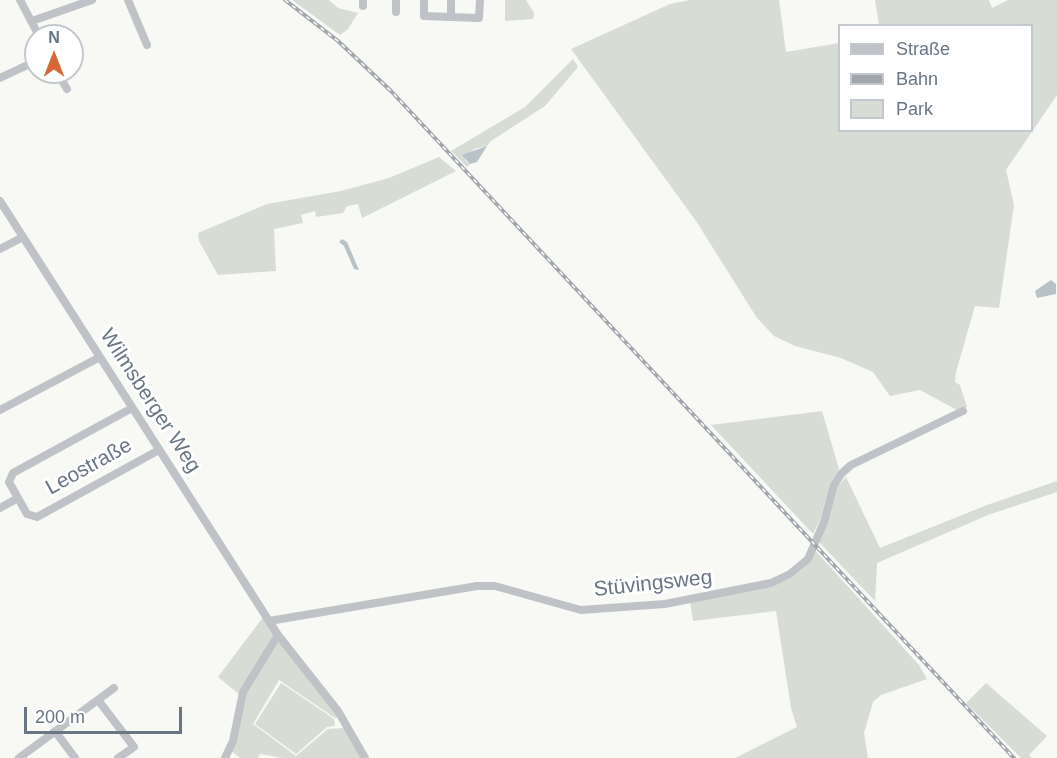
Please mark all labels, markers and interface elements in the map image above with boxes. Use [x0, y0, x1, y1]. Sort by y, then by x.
north arrow [24, 24, 84, 84]
legend [838, 24, 1033, 132]
text: N [48, 29, 60, 46]
text: Straße [896, 39, 950, 59]
text: Bahn [896, 69, 938, 89]
text: Park [896, 99, 933, 119]
street label: Wilmsberger Weg [94, 324, 206, 478]
street label: Leostraße [42, 433, 136, 501]
street label: Stüvingsweg [592, 565, 714, 603]
scale bar [27, 695, 184, 733]
text: 200 m [35, 707, 85, 727]

